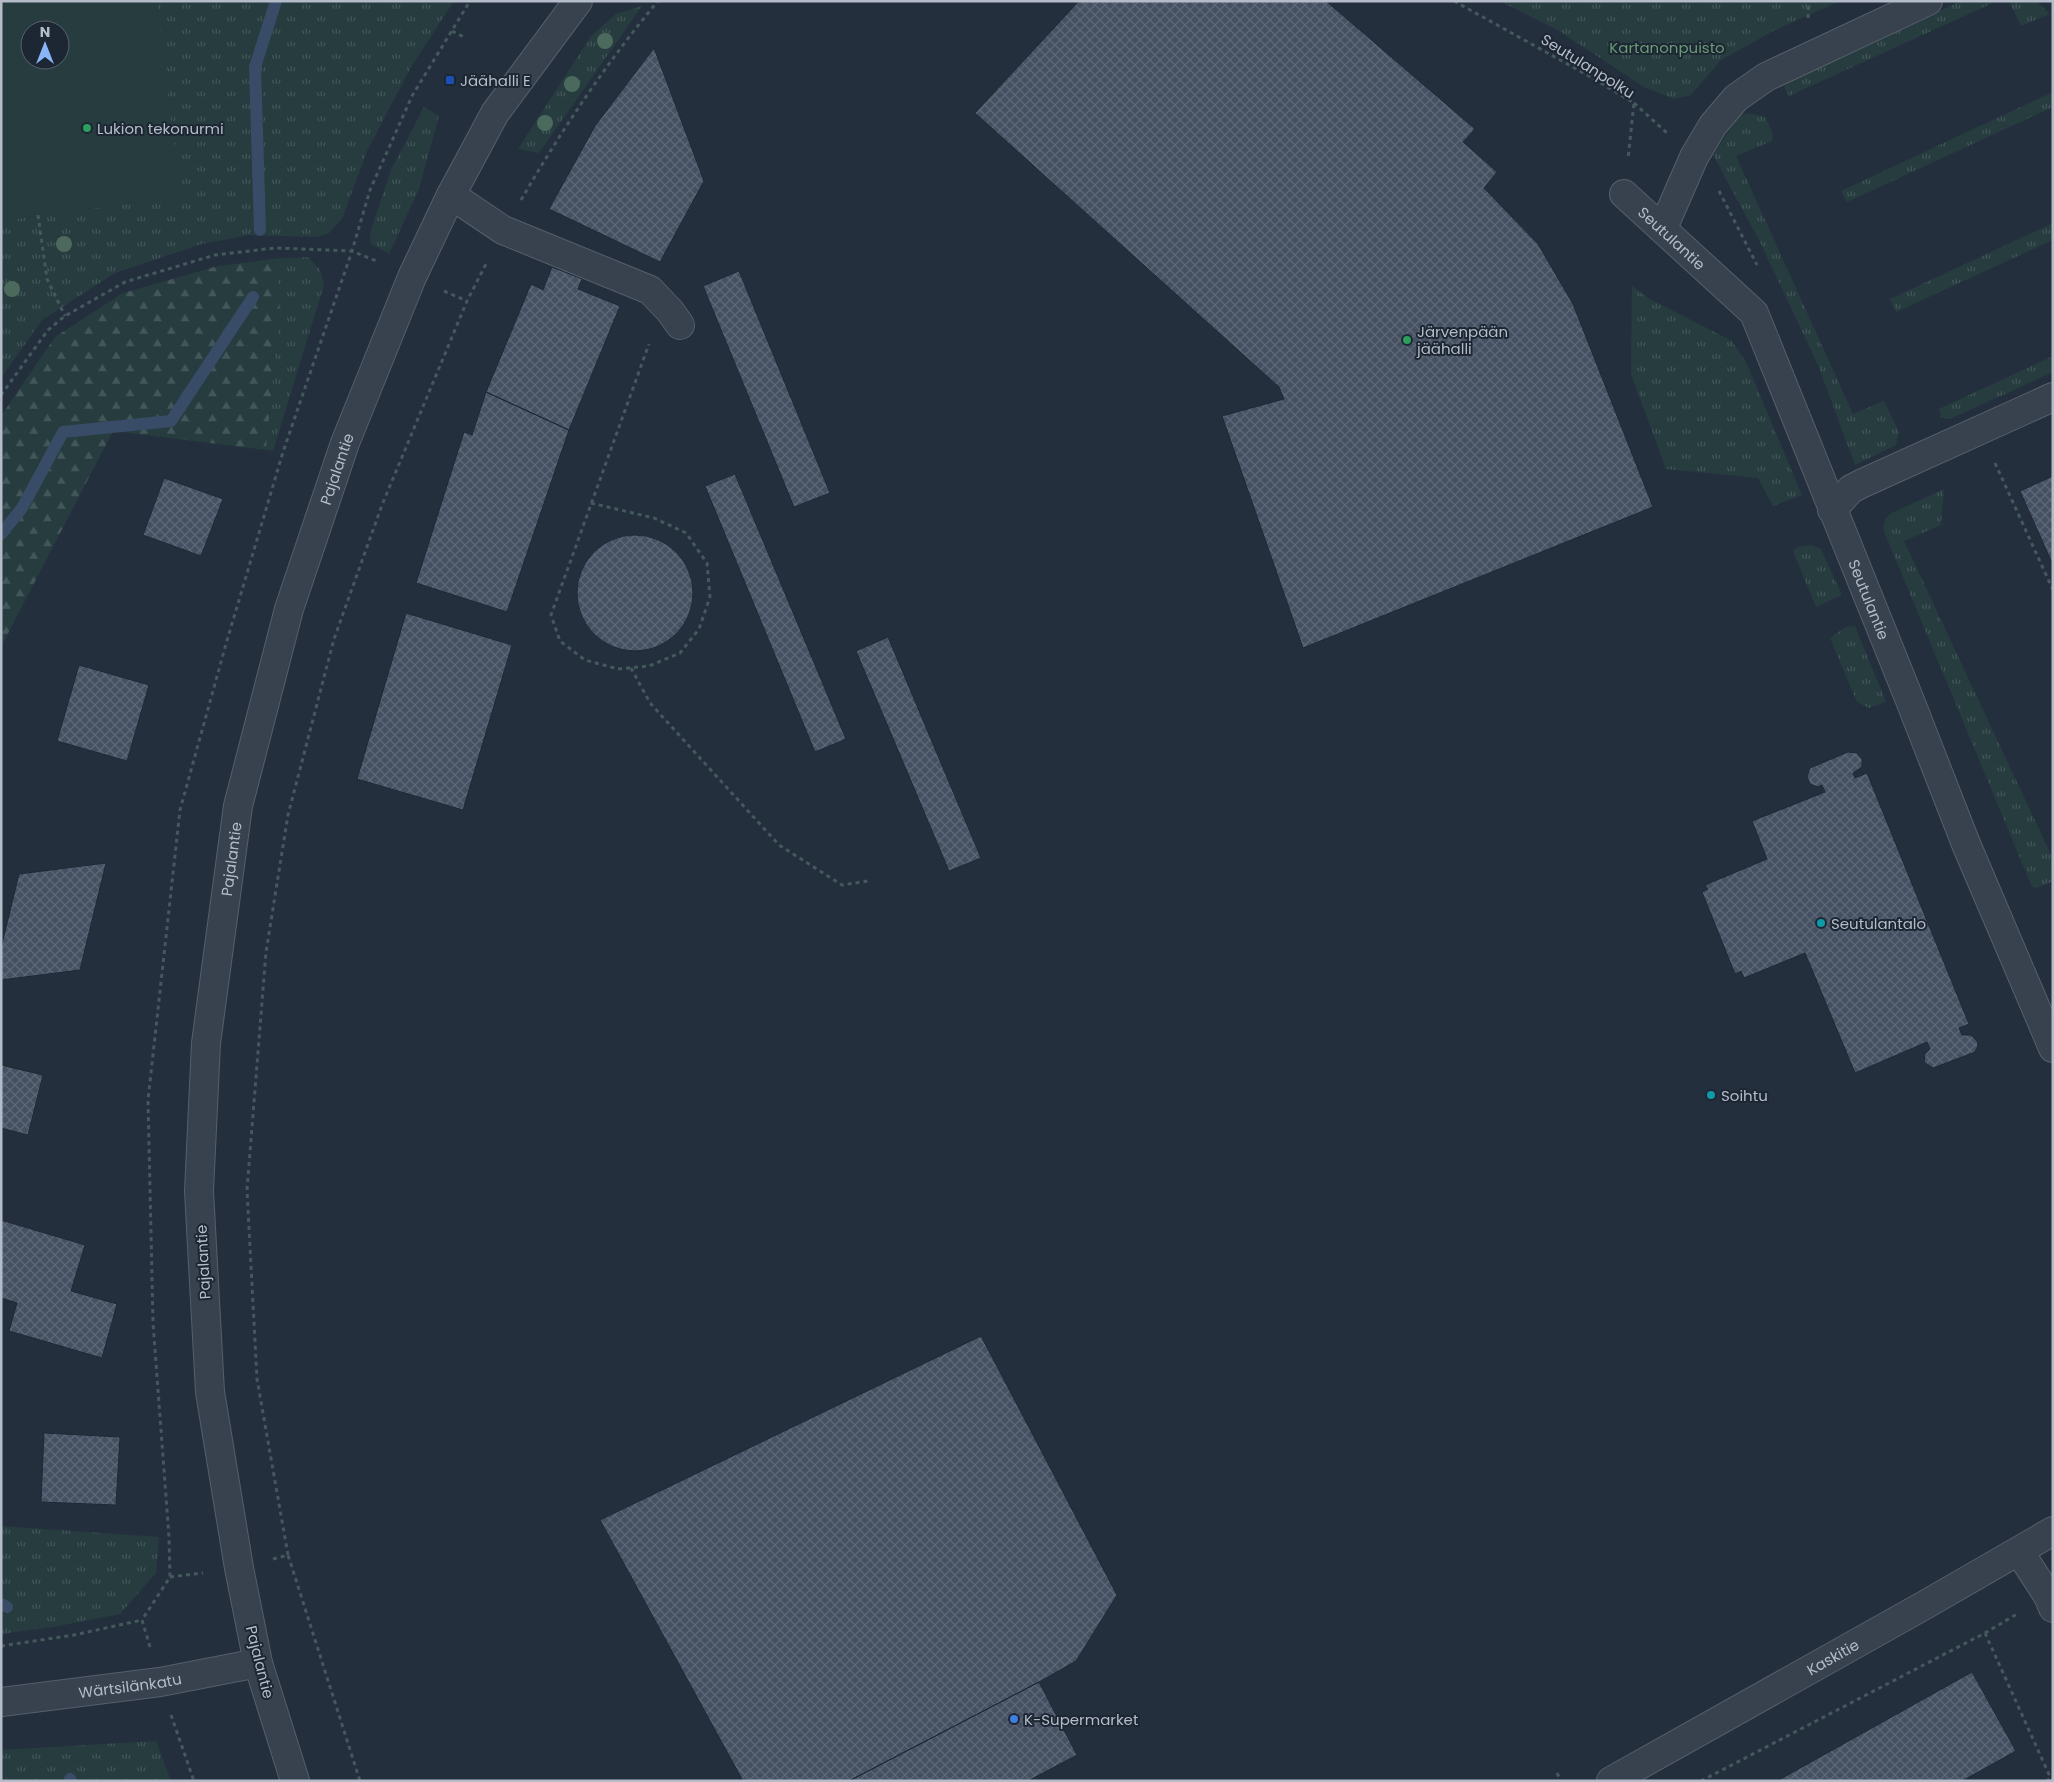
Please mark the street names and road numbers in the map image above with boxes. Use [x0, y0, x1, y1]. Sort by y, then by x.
street label: Seutulanpolku [1537, 29, 1639, 103]
street label: Seutulantie [1634, 202, 1710, 274]
street label: Pajalantie [314, 430, 359, 508]
street label: Seutulantie [1844, 556, 1895, 643]
street label: Pajalantie [215, 821, 246, 897]
street label: Pajalantie [191, 1224, 215, 1300]
street label: Pajalantie [241, 1623, 279, 1701]
street label: Kaskitie [1803, 1634, 1862, 1680]
street label: Wärtsilänkatu [77, 1668, 183, 1703]

